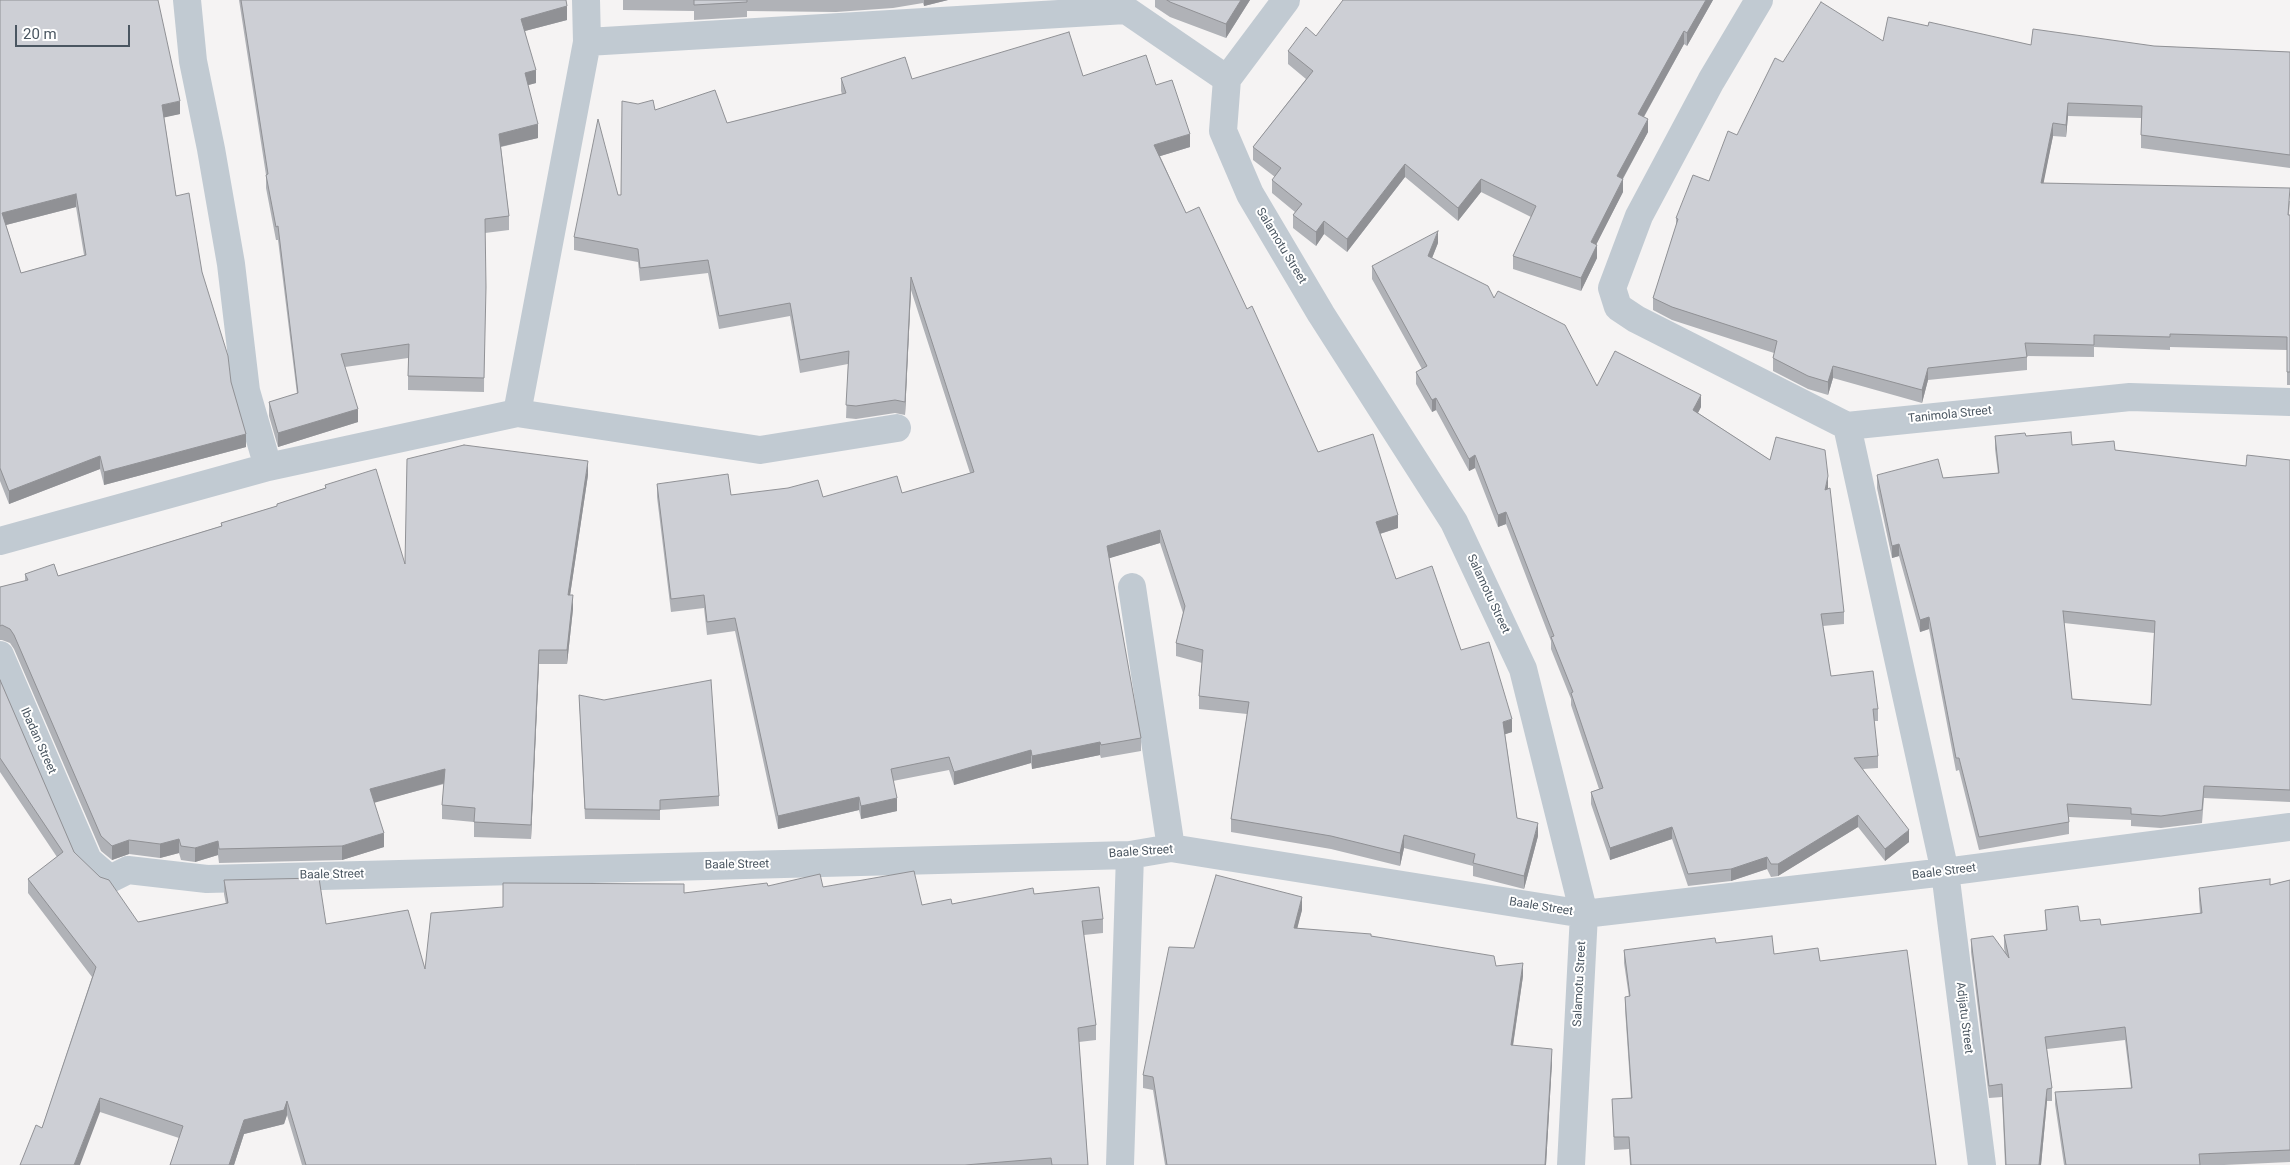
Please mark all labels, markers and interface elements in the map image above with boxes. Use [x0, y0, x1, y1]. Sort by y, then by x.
scale bar [18, 15, 132, 47]
text: 20 m [23, 25, 57, 43]
street label: Salamotu Street [1253, 206, 1309, 286]
street label: Tanimola Street [1907, 403, 1993, 427]
street label: Salamotu Street [1463, 552, 1513, 636]
street label: Ibadan Street [17, 706, 59, 776]
street label: Baale Street [1108, 843, 1174, 861]
street label: Baale Street [705, 857, 769, 873]
street label: Baale Street [1911, 861, 1977, 883]
street label: Baale Street [300, 867, 364, 883]
street label: Baale Street [1508, 895, 1574, 919]
street label: Salamotu Street [1571, 941, 1589, 1027]
street label: Adijatu Street [1952, 981, 1976, 1055]

